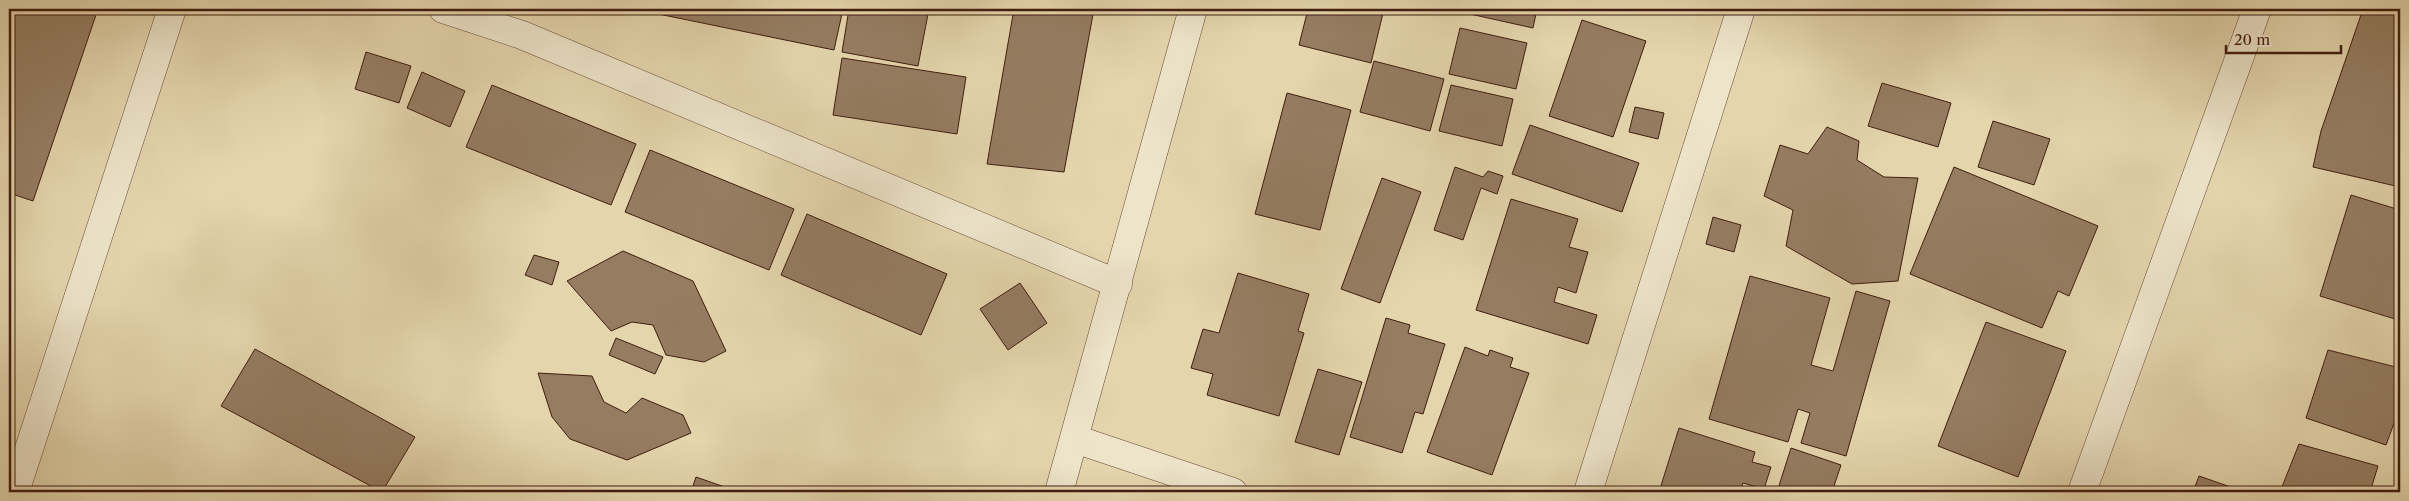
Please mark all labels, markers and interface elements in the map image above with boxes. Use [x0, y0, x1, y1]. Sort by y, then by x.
scale bar [2226, 22, 2342, 54]
text: 20 m [2234, 30, 2270, 49]

